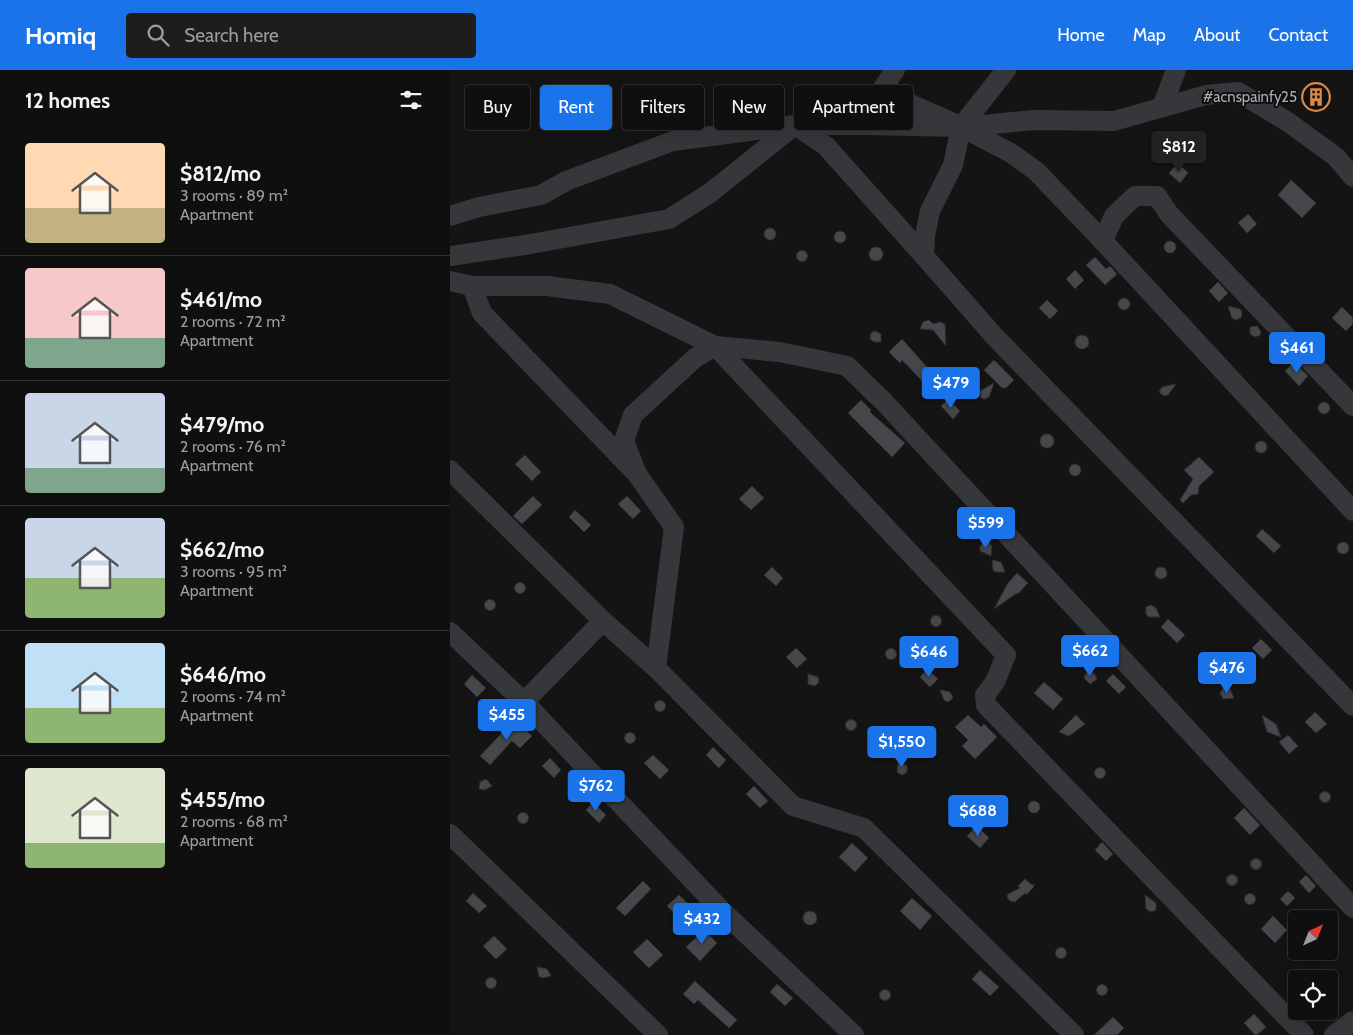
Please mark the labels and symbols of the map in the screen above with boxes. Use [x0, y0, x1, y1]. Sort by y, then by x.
building icon: #acnspainfy25 [1301, 82, 1331, 112]
place label: #acnspainfy25 [1203, 88, 1297, 106]
pin: $812 [1149, 131, 1209, 173]
pin: $461 [1267, 332, 1327, 374]
pin: $479 [921, 366, 981, 409]
pin: $599 [956, 506, 1016, 549]
pin: $662 [1060, 634, 1120, 677]
pin: $646 [899, 636, 959, 678]
pin: $476 [1197, 652, 1257, 694]
pin: $455 [477, 698, 537, 741]
pin: $1,550 [861, 726, 943, 768]
pin: $762 [566, 770, 626, 812]
pin: $688 [948, 794, 1008, 837]
pin: $432 [672, 902, 732, 945]
north arrow [1288, 910, 1338, 960]

